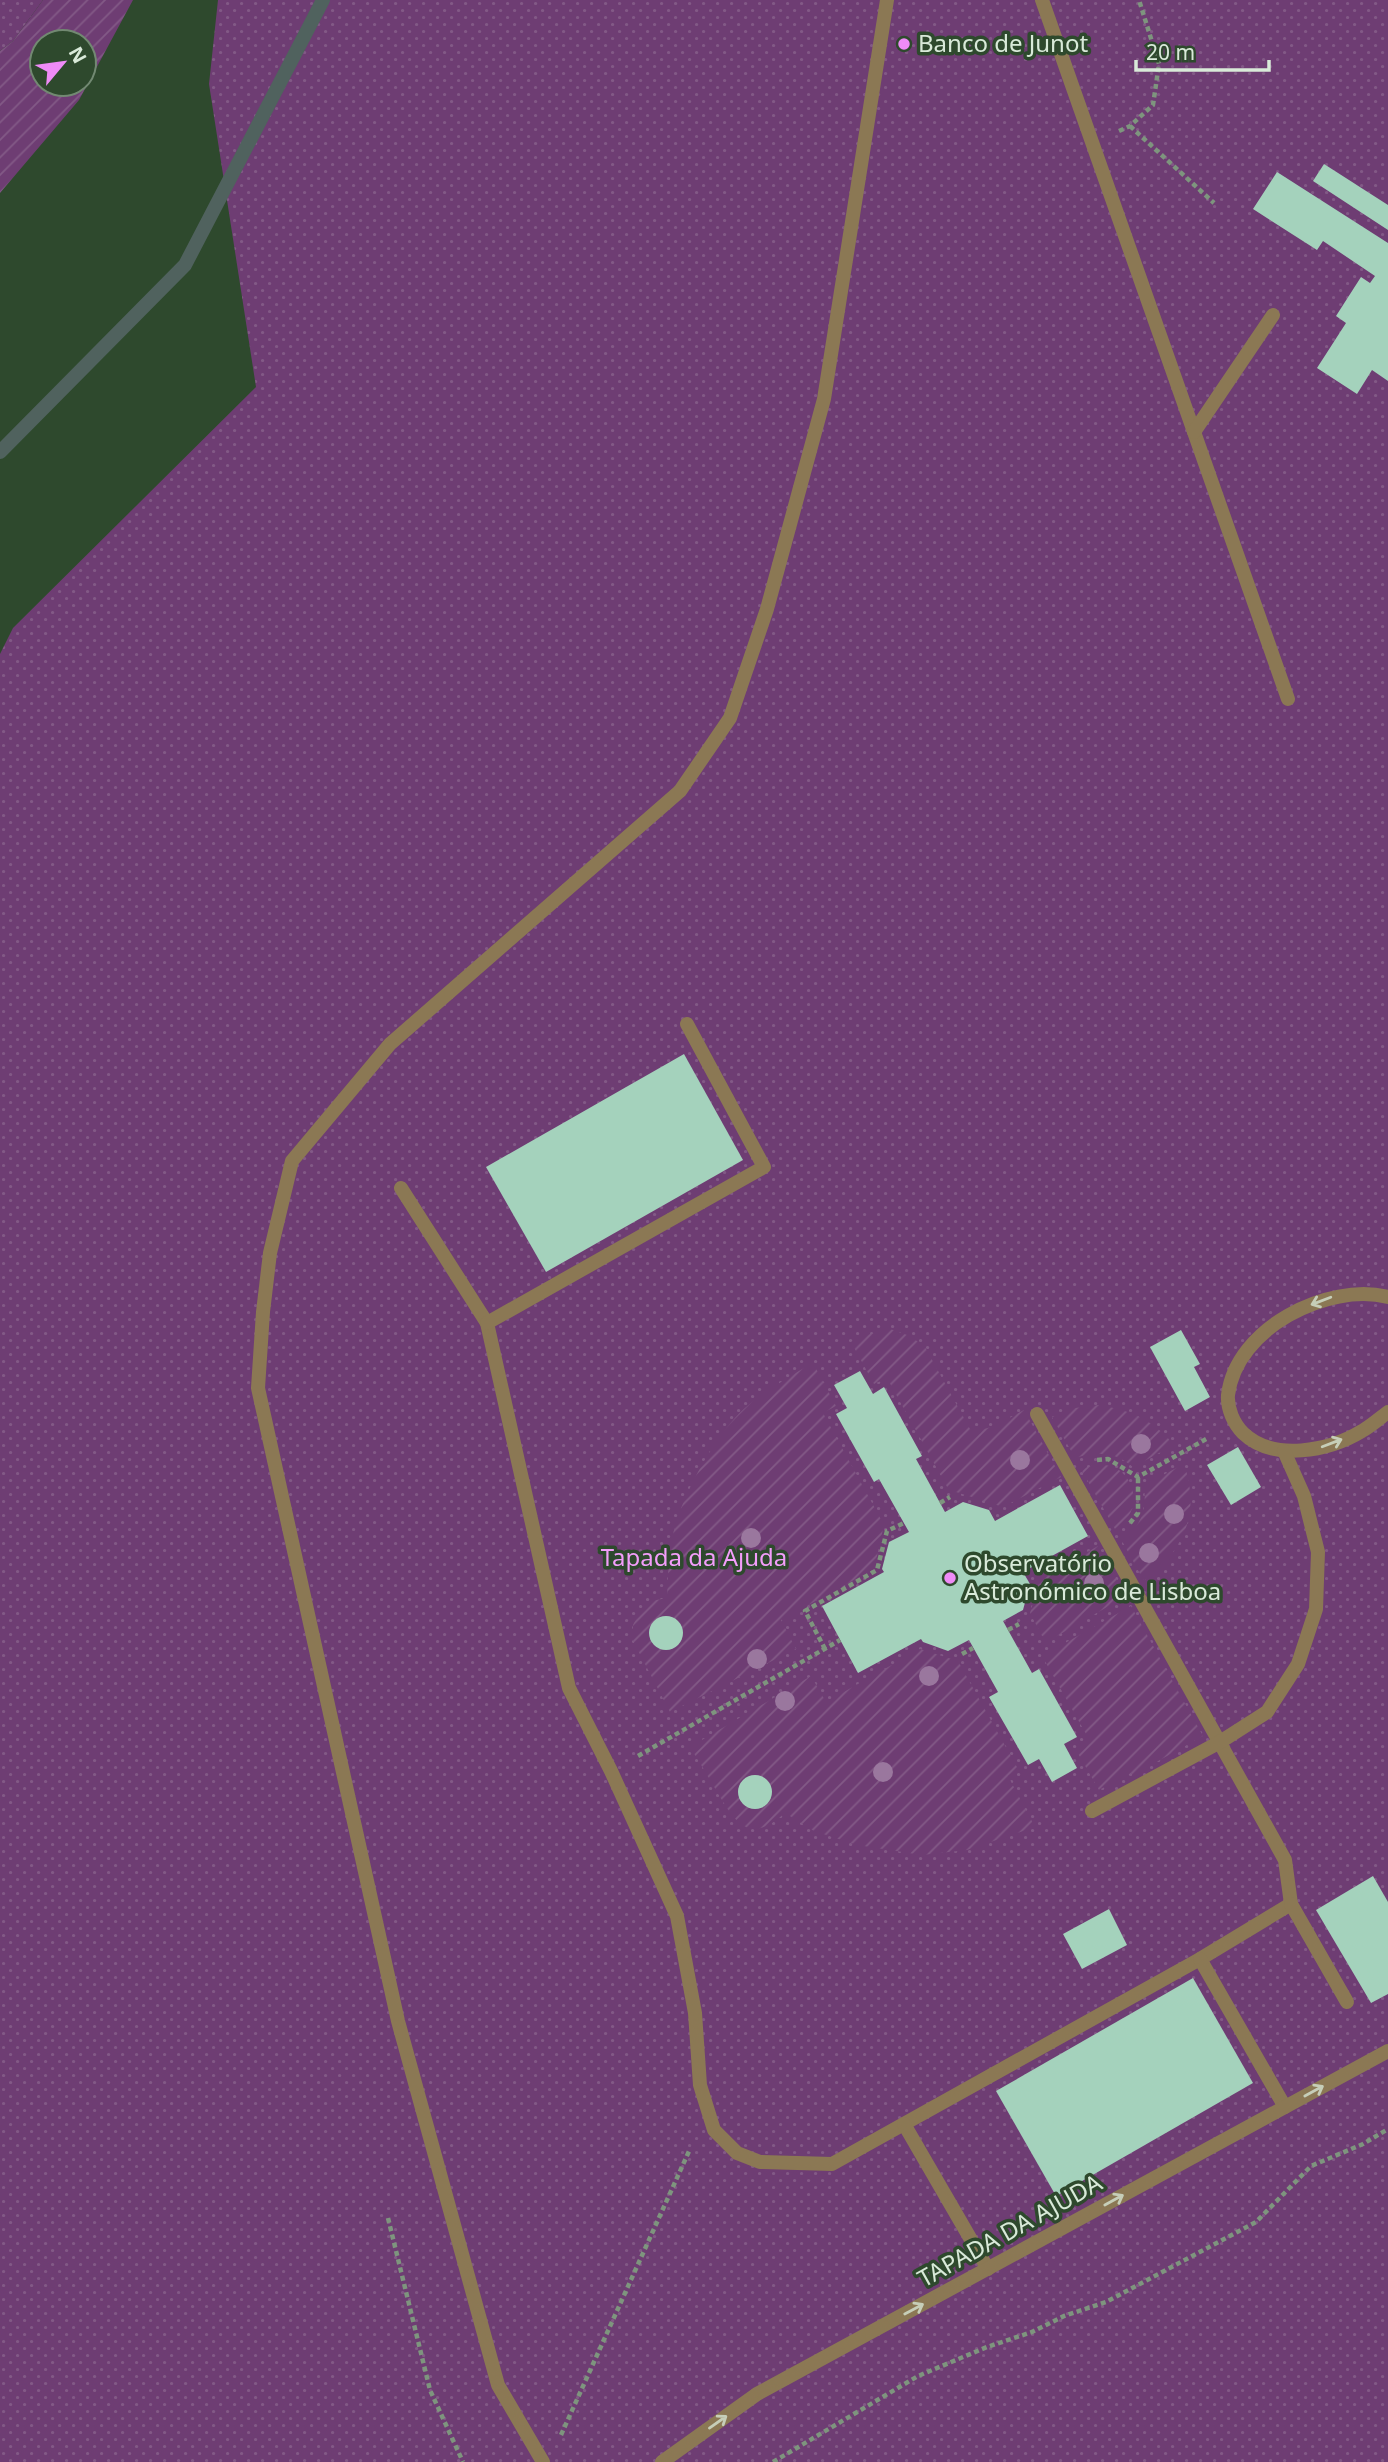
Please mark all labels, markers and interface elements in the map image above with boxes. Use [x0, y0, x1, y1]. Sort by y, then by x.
place label: Banco de Junot [918, 26, 1088, 59]
north arrow [28, 28, 98, 98]
scale bar [1136, 28, 1269, 72]
marker: Banco de Junot [896, 36, 912, 52]
text: 20 m [1146, 38, 1195, 66]
text: N [63, 42, 93, 68]
one-way arrow [1311, 1295, 1333, 1308]
one-way arrow [1320, 1436, 1342, 1449]
park label: Tapada da Ajuda [601, 1540, 787, 1573]
place label: Observatório Astronómico de Lisboa [964, 1546, 1221, 1607]
marker: Observatório Astronómico de Lisboa [942, 1570, 958, 1586]
one-way arrow [1303, 2084, 1324, 2097]
street label: TAPADA DA AJUDA [911, 2165, 1108, 2294]
one-way arrow [1103, 2193, 1124, 2206]
one-way arrow [904, 2302, 924, 2316]
one-way arrow [708, 2415, 727, 2430]

